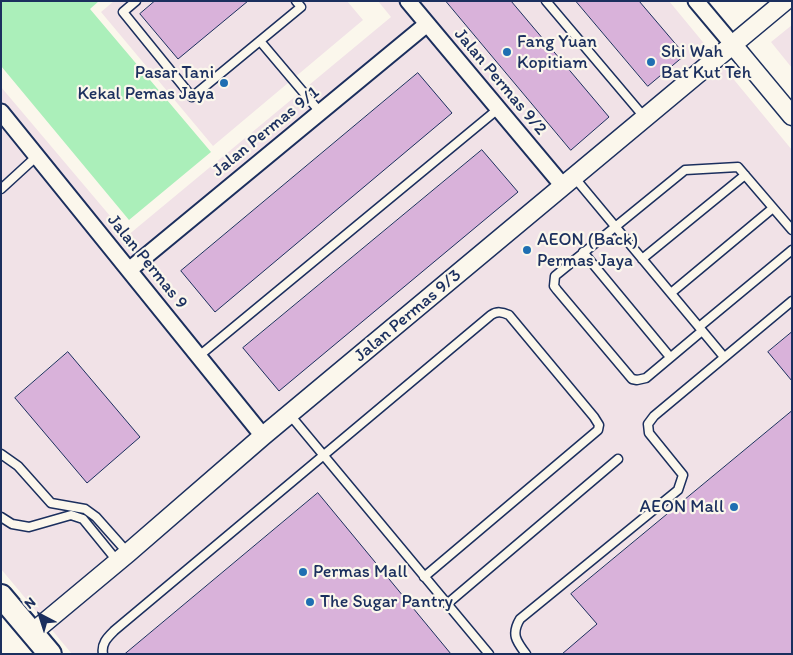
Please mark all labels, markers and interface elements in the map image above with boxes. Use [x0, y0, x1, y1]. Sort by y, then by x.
street label: Jalan Permas 9/2 [449, 24, 551, 140]
place label: Fang Yuan Kopitiam [517, 31, 597, 74]
place label: Shi Wah Bat Kut Teh [661, 41, 751, 84]
marker: Fang Yuan Kopitiam [501, 46, 513, 58]
marker: Shi Wah Bat Kut Teh [645, 56, 657, 68]
place label: Pasar Tani Kekal Pemas Jaya [77, 62, 214, 104]
marker: Pasar Tani Kekal Pemas Jaya [218, 77, 230, 89]
street label: Jalan Permas 9/1 [208, 82, 324, 182]
street label: Jalan Permas 9 [102, 210, 192, 314]
place label: AEON (Back) Permas Jaya [537, 229, 638, 272]
marker: AEON (Back) Permas Jaya [521, 244, 533, 256]
street label: Jalan Permas 9/3 [350, 265, 466, 367]
place label: AEON Mall [639, 496, 724, 518]
marker: AEON Mall [728, 501, 740, 513]
place label: Permas Mall [313, 561, 408, 583]
marker: Permas Mall [297, 566, 309, 578]
north arrow [15, 590, 65, 640]
place label: The Sugar Pantry [320, 591, 453, 613]
text: N [21, 594, 39, 613]
marker: The Sugar Pantry [304, 596, 316, 608]

